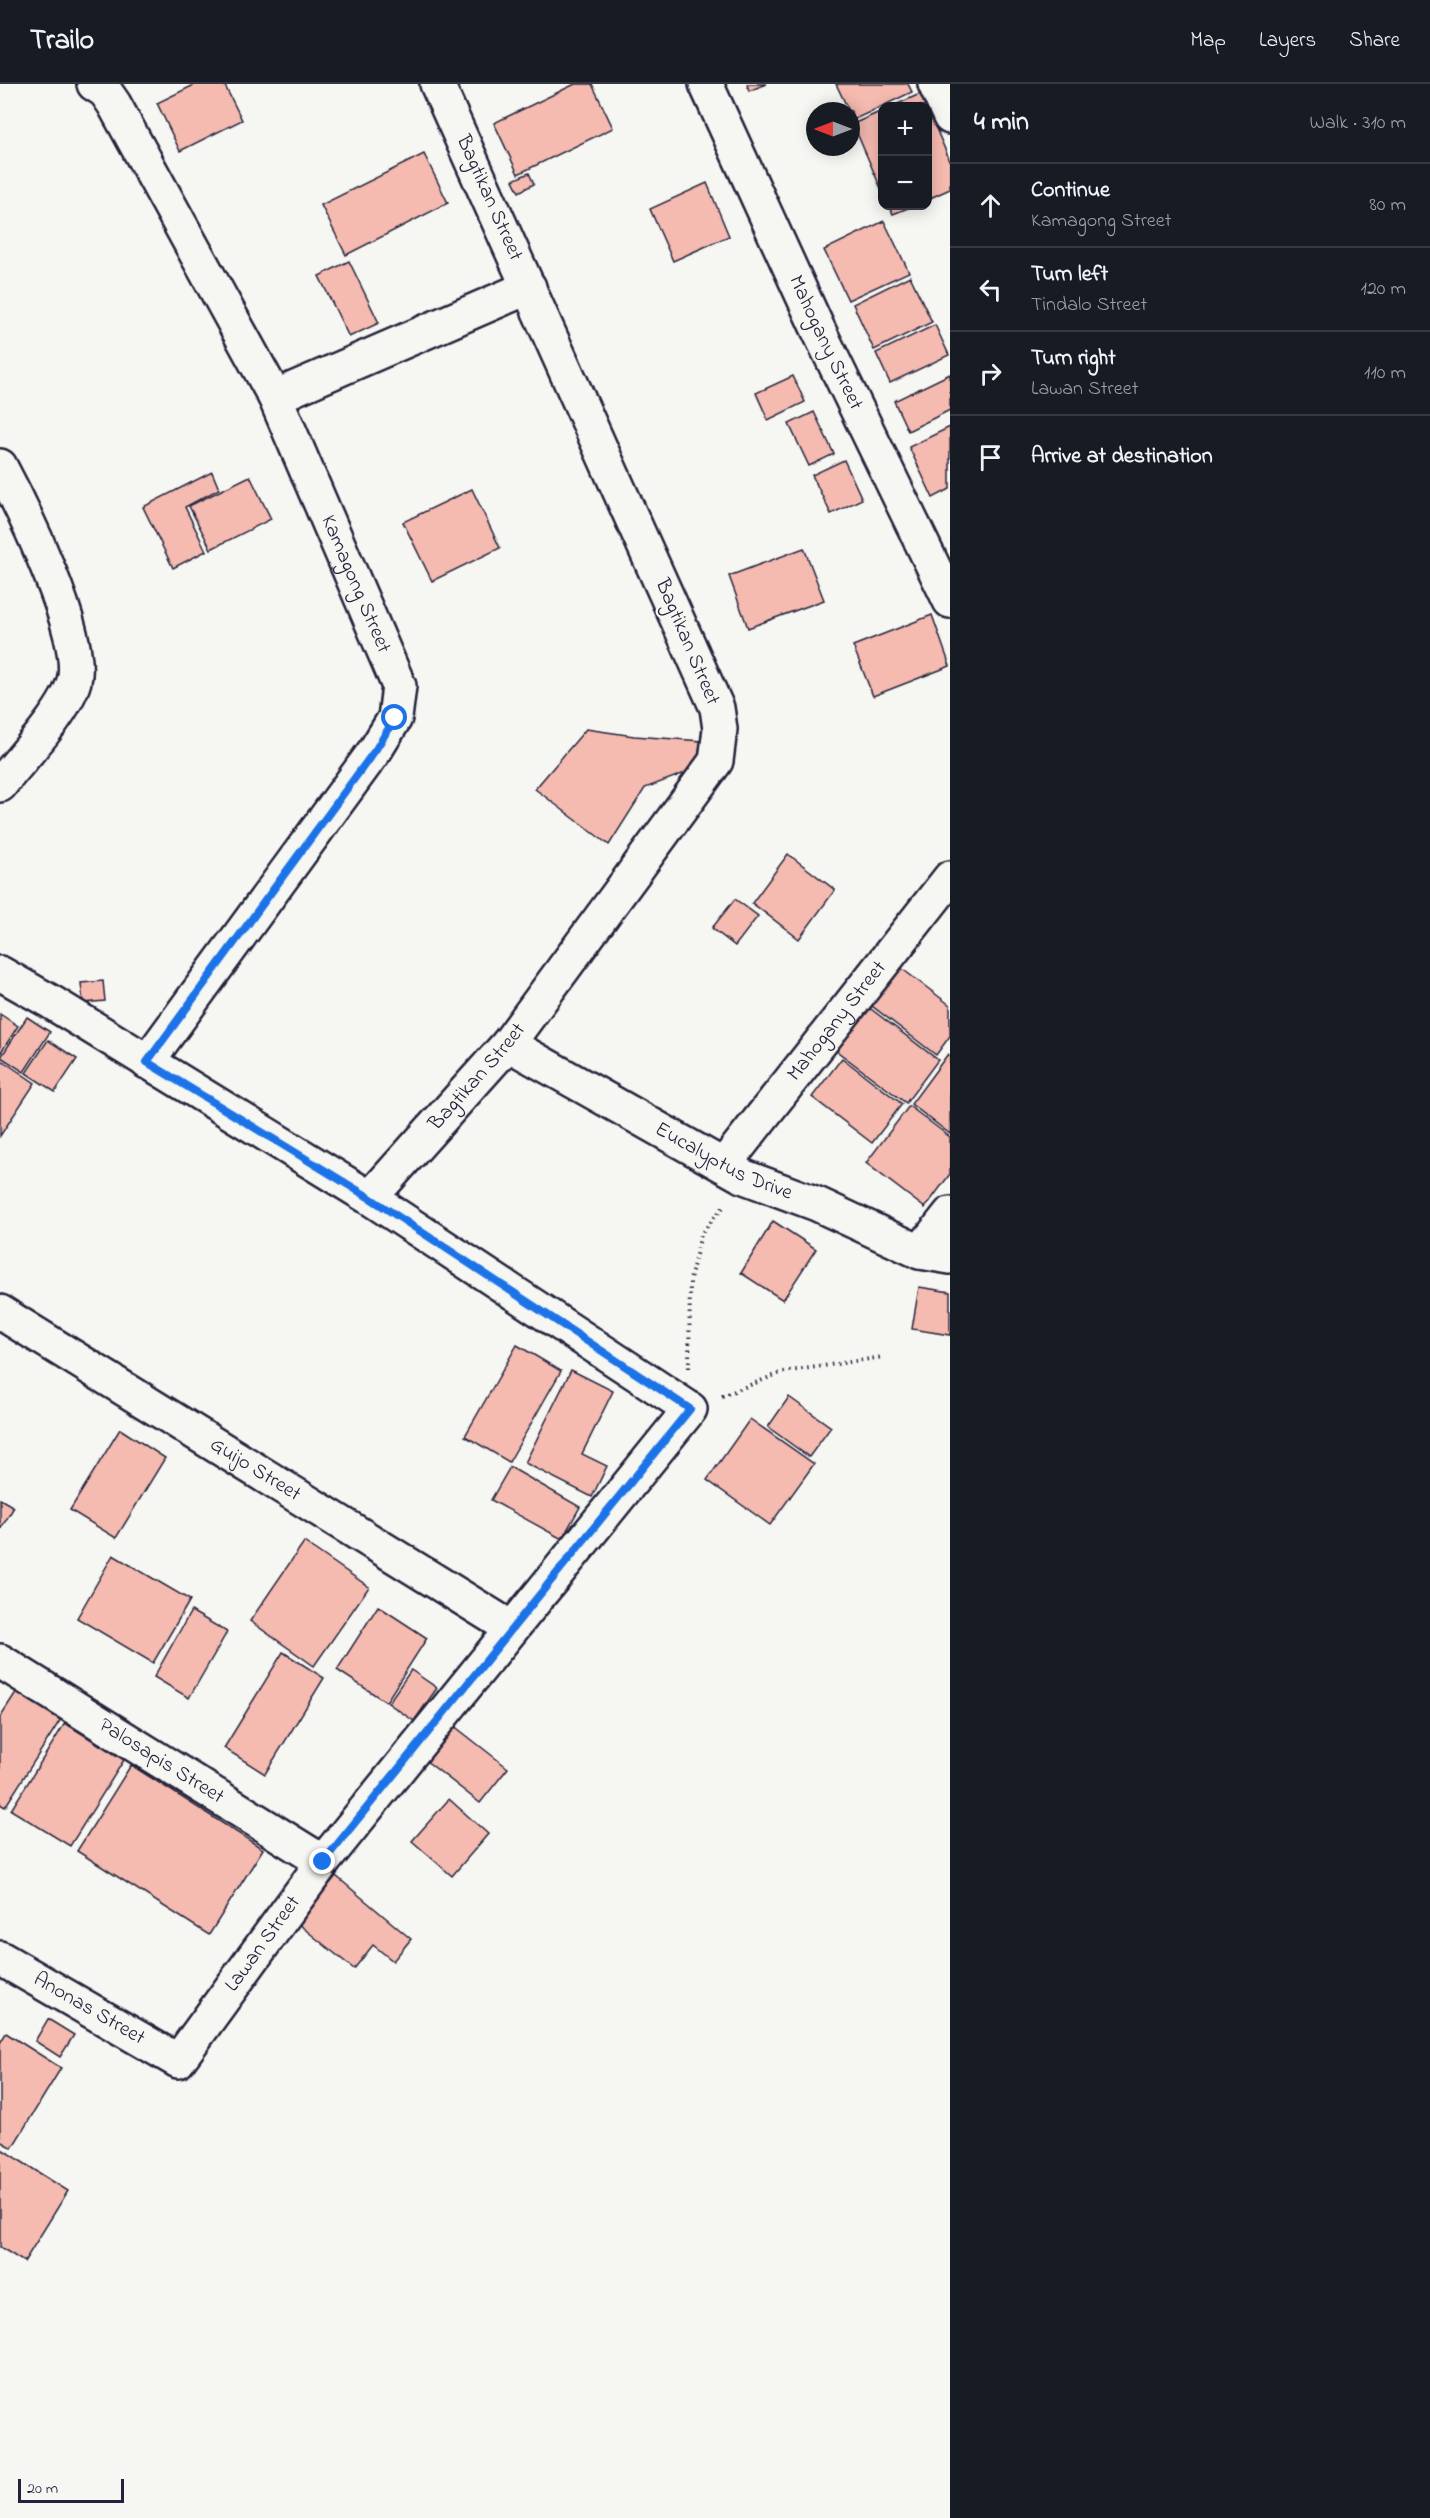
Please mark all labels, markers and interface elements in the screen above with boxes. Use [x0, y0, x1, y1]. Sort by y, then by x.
text: Trailo [30, 21, 94, 62]
text: Map [1190, 26, 1226, 56]
text: Layers [1259, 26, 1316, 56]
text: Share [1349, 26, 1400, 56]
north arrow [806, 102, 860, 156]
map controls [878, 102, 932, 210]
button: + [878, 102, 932, 156]
text: 4 min [974, 104, 1029, 142]
text: Walk · 310 m [1310, 109, 1406, 138]
street label: Bagtikan Street [446, 129, 530, 267]
button: − [878, 156, 932, 210]
text: Continue [1031, 175, 1110, 207]
icon: ahead [974, 189, 1007, 222]
text: 80 m [1369, 191, 1406, 220]
text: Kamagong Street [1031, 207, 1171, 236]
text: Turn left [1031, 259, 1108, 291]
street label: Mahogany Street [780, 271, 870, 415]
icon: left [974, 273, 1007, 306]
text: 120 m [1361, 275, 1406, 304]
text: Tindalo Street [1031, 291, 1147, 320]
text: Turn right [1031, 343, 1116, 375]
icon: right [974, 357, 1007, 390]
text: 110 m [1364, 359, 1406, 388]
text: Lawan Street [1031, 375, 1138, 404]
icon: arrive [974, 441, 1007, 474]
text: Arrive at destination [1031, 441, 1213, 473]
street label: Kamagong Street [312, 511, 398, 658]
street label: Bagtikan Street [645, 573, 727, 711]
route start [381, 704, 407, 730]
street label: Mahogany Street [780, 955, 894, 1088]
street label: Bagtikan Street [421, 1017, 534, 1138]
street label: Eucalyptus Drive [649, 1115, 797, 1209]
street label: Guijo Street [204, 1430, 307, 1509]
street label: Palosapis Street [93, 1711, 230, 1812]
route end [309, 1848, 335, 1874]
street label: Lawan Street [218, 1890, 308, 1998]
street label: Anonas Street [27, 1965, 151, 2053]
scale bar [18, 2476, 124, 2504]
text: 20 m [27, 2477, 58, 2501]

